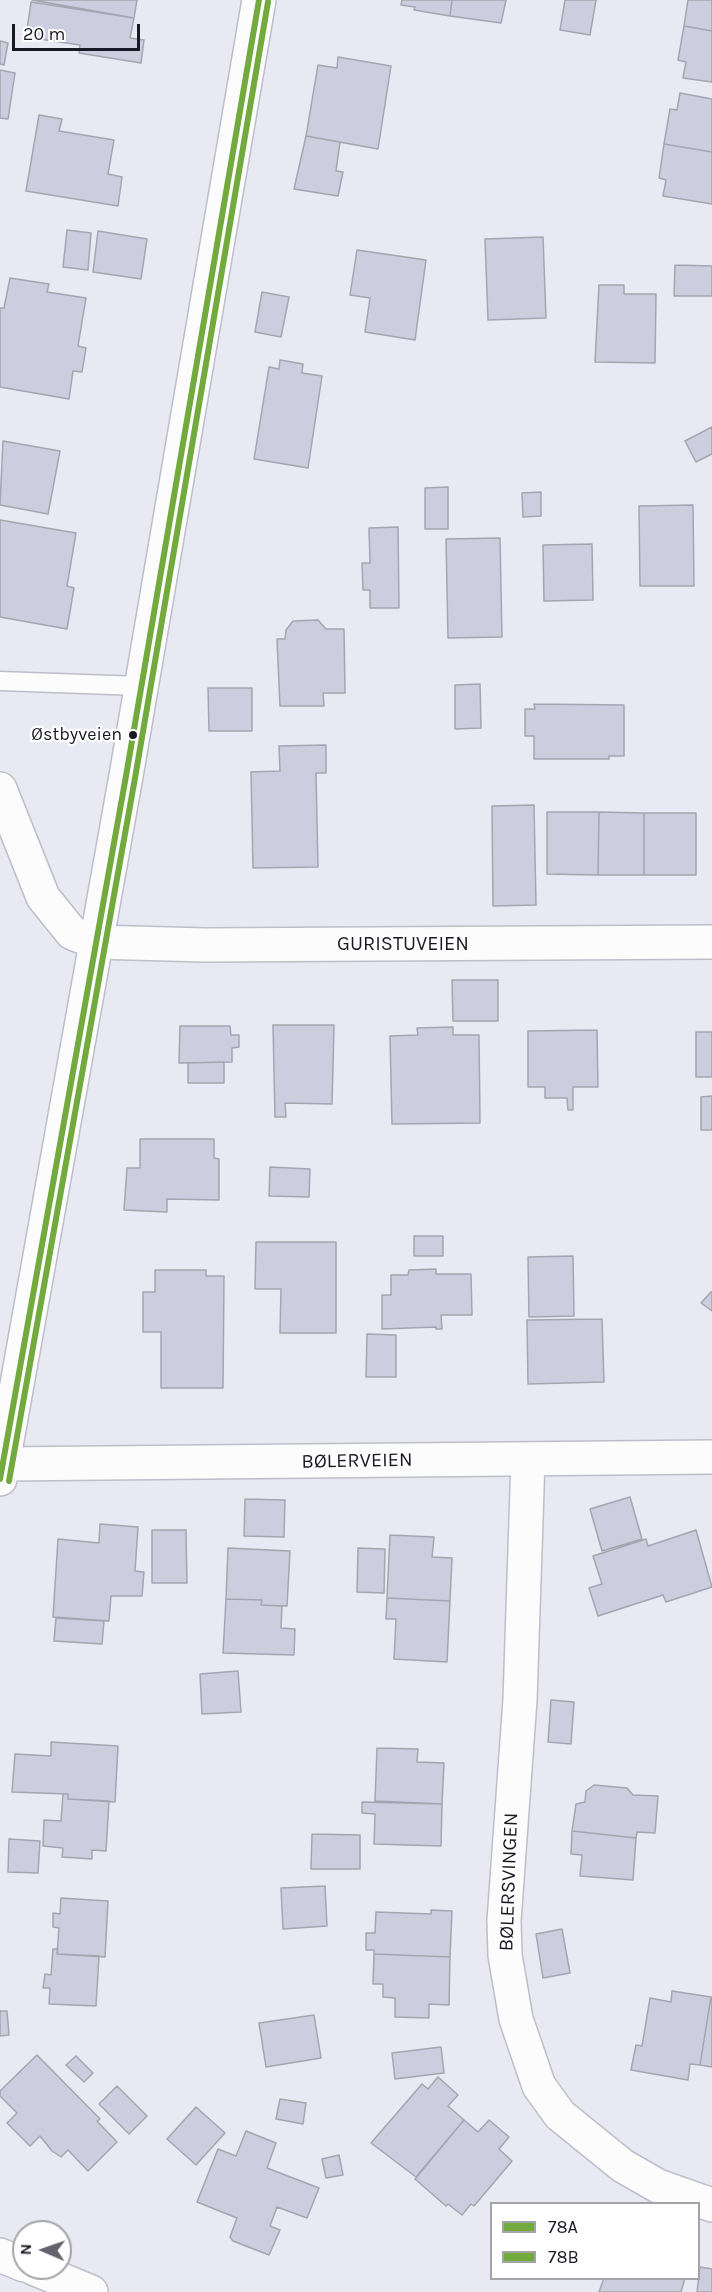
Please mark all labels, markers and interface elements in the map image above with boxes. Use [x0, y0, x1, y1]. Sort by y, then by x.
scale bar [15, 12, 142, 50]
text: 20 m [23, 23, 65, 45]
place label: Østbyveien [31, 724, 122, 746]
marker: Østbyveien [127, 729, 139, 741]
street label: GURISTUVEIEN [337, 932, 469, 956]
street label: BØLERVEIEN [301, 1448, 413, 1474]
street label: BØLERSVINGEN [495, 1812, 523, 1952]
legend [490, 2202, 700, 2280]
text: 78A [548, 2216, 578, 2238]
north arrow [12, 2220, 72, 2280]
text: N [16, 2243, 35, 2256]
text: 78B [548, 2246, 579, 2268]

